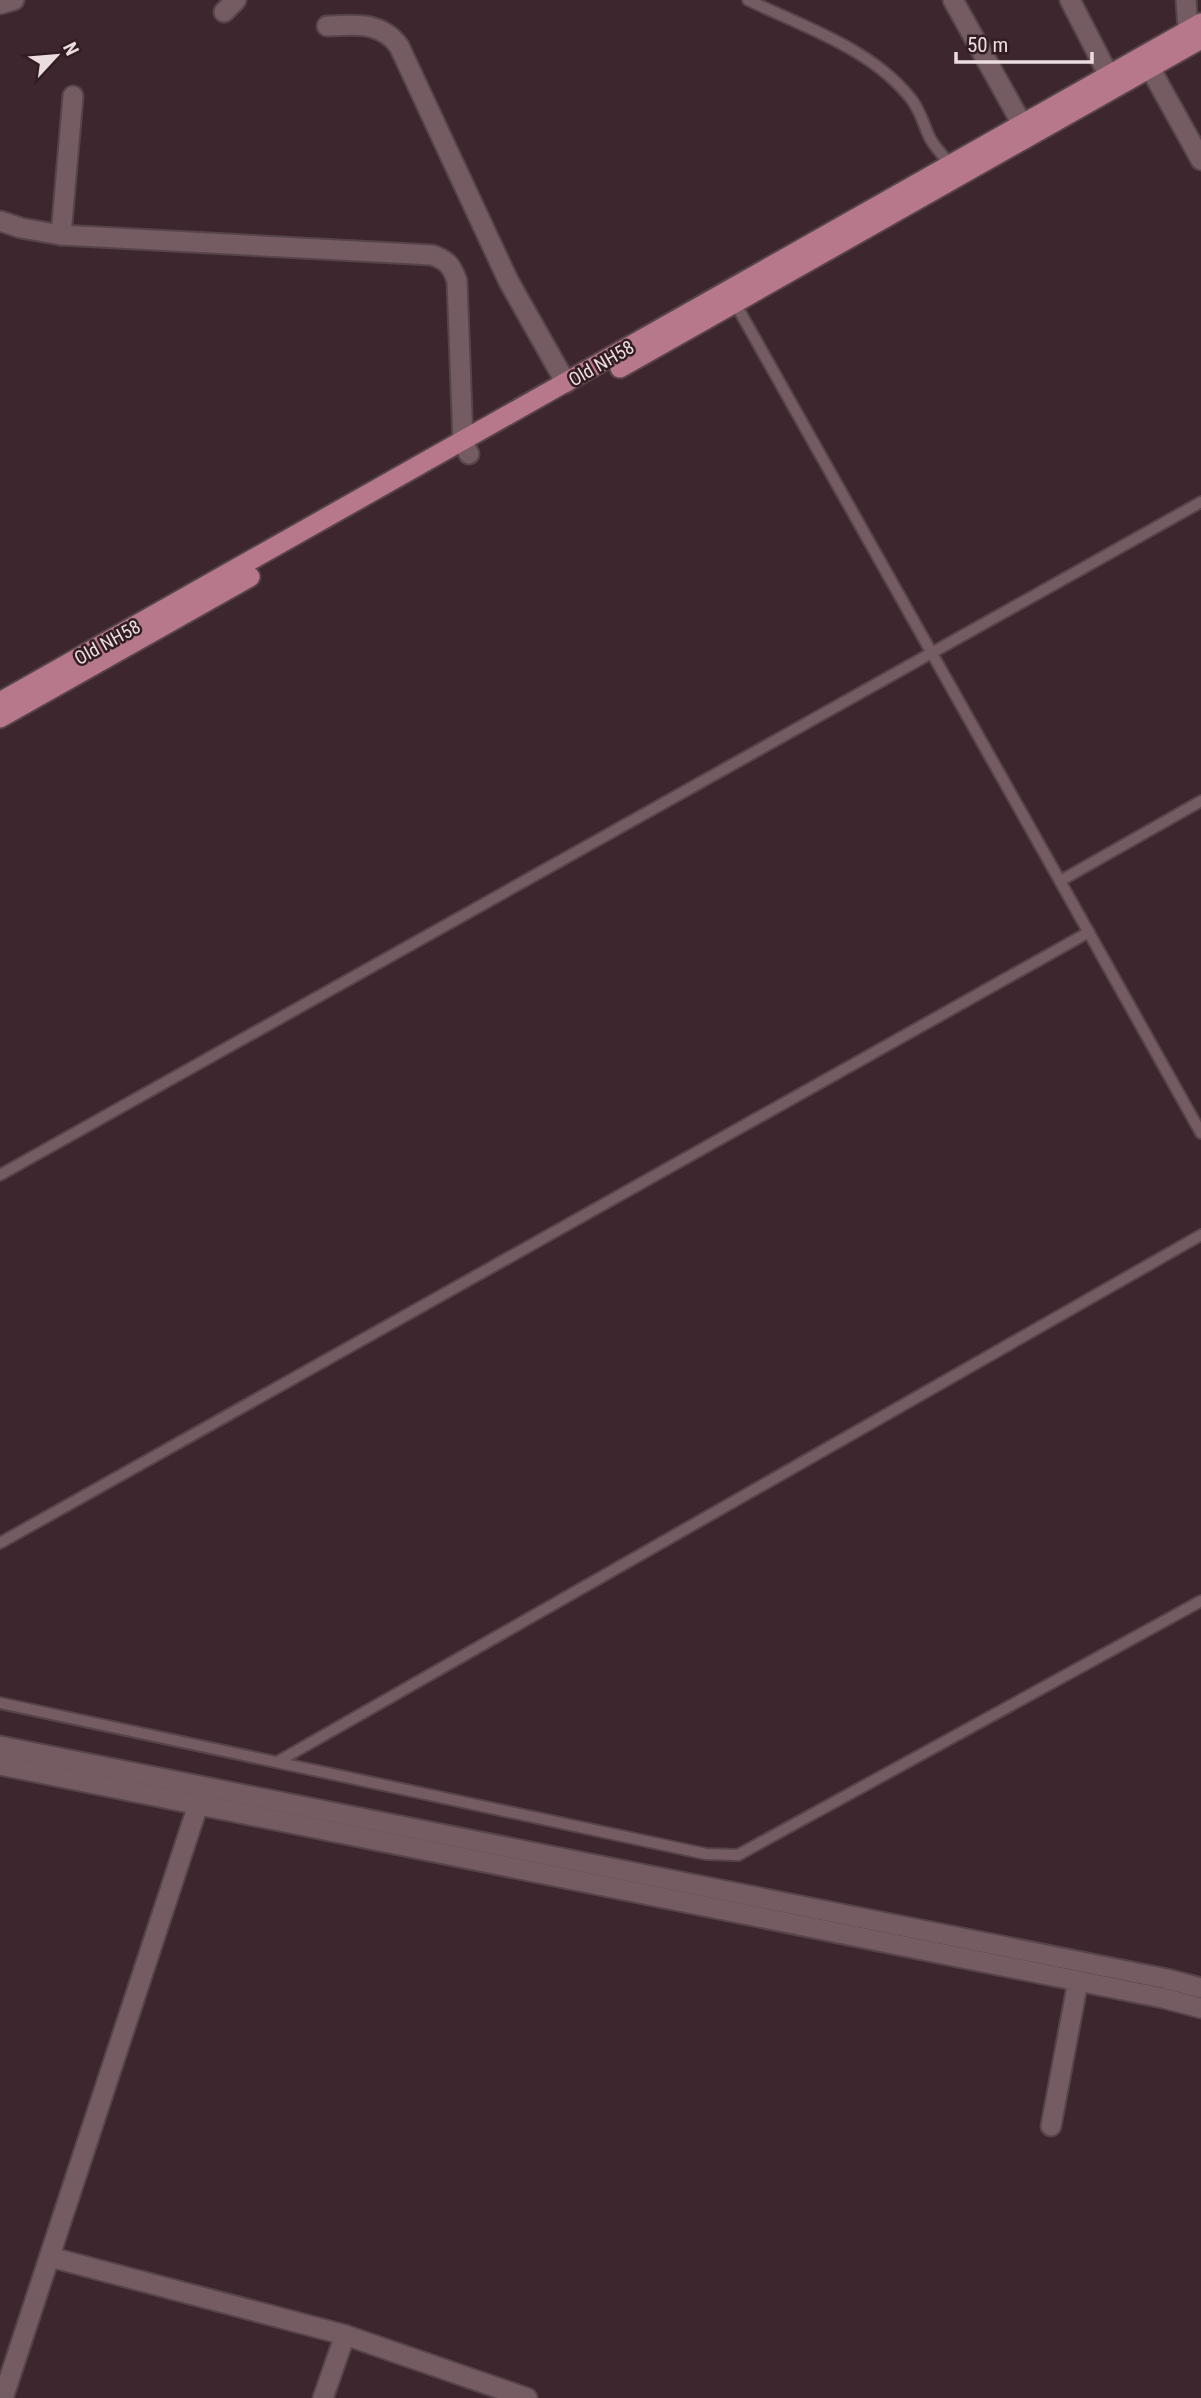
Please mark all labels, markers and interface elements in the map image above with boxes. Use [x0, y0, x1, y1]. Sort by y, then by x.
north arrow [21, 21, 91, 91]
scale bar [956, 21, 1092, 65]
text: 50 m [967, 33, 1008, 57]
text: N [58, 38, 84, 59]
street label: Old NH58 [564, 336, 638, 391]
street label: Old NH58 [70, 615, 144, 670]

